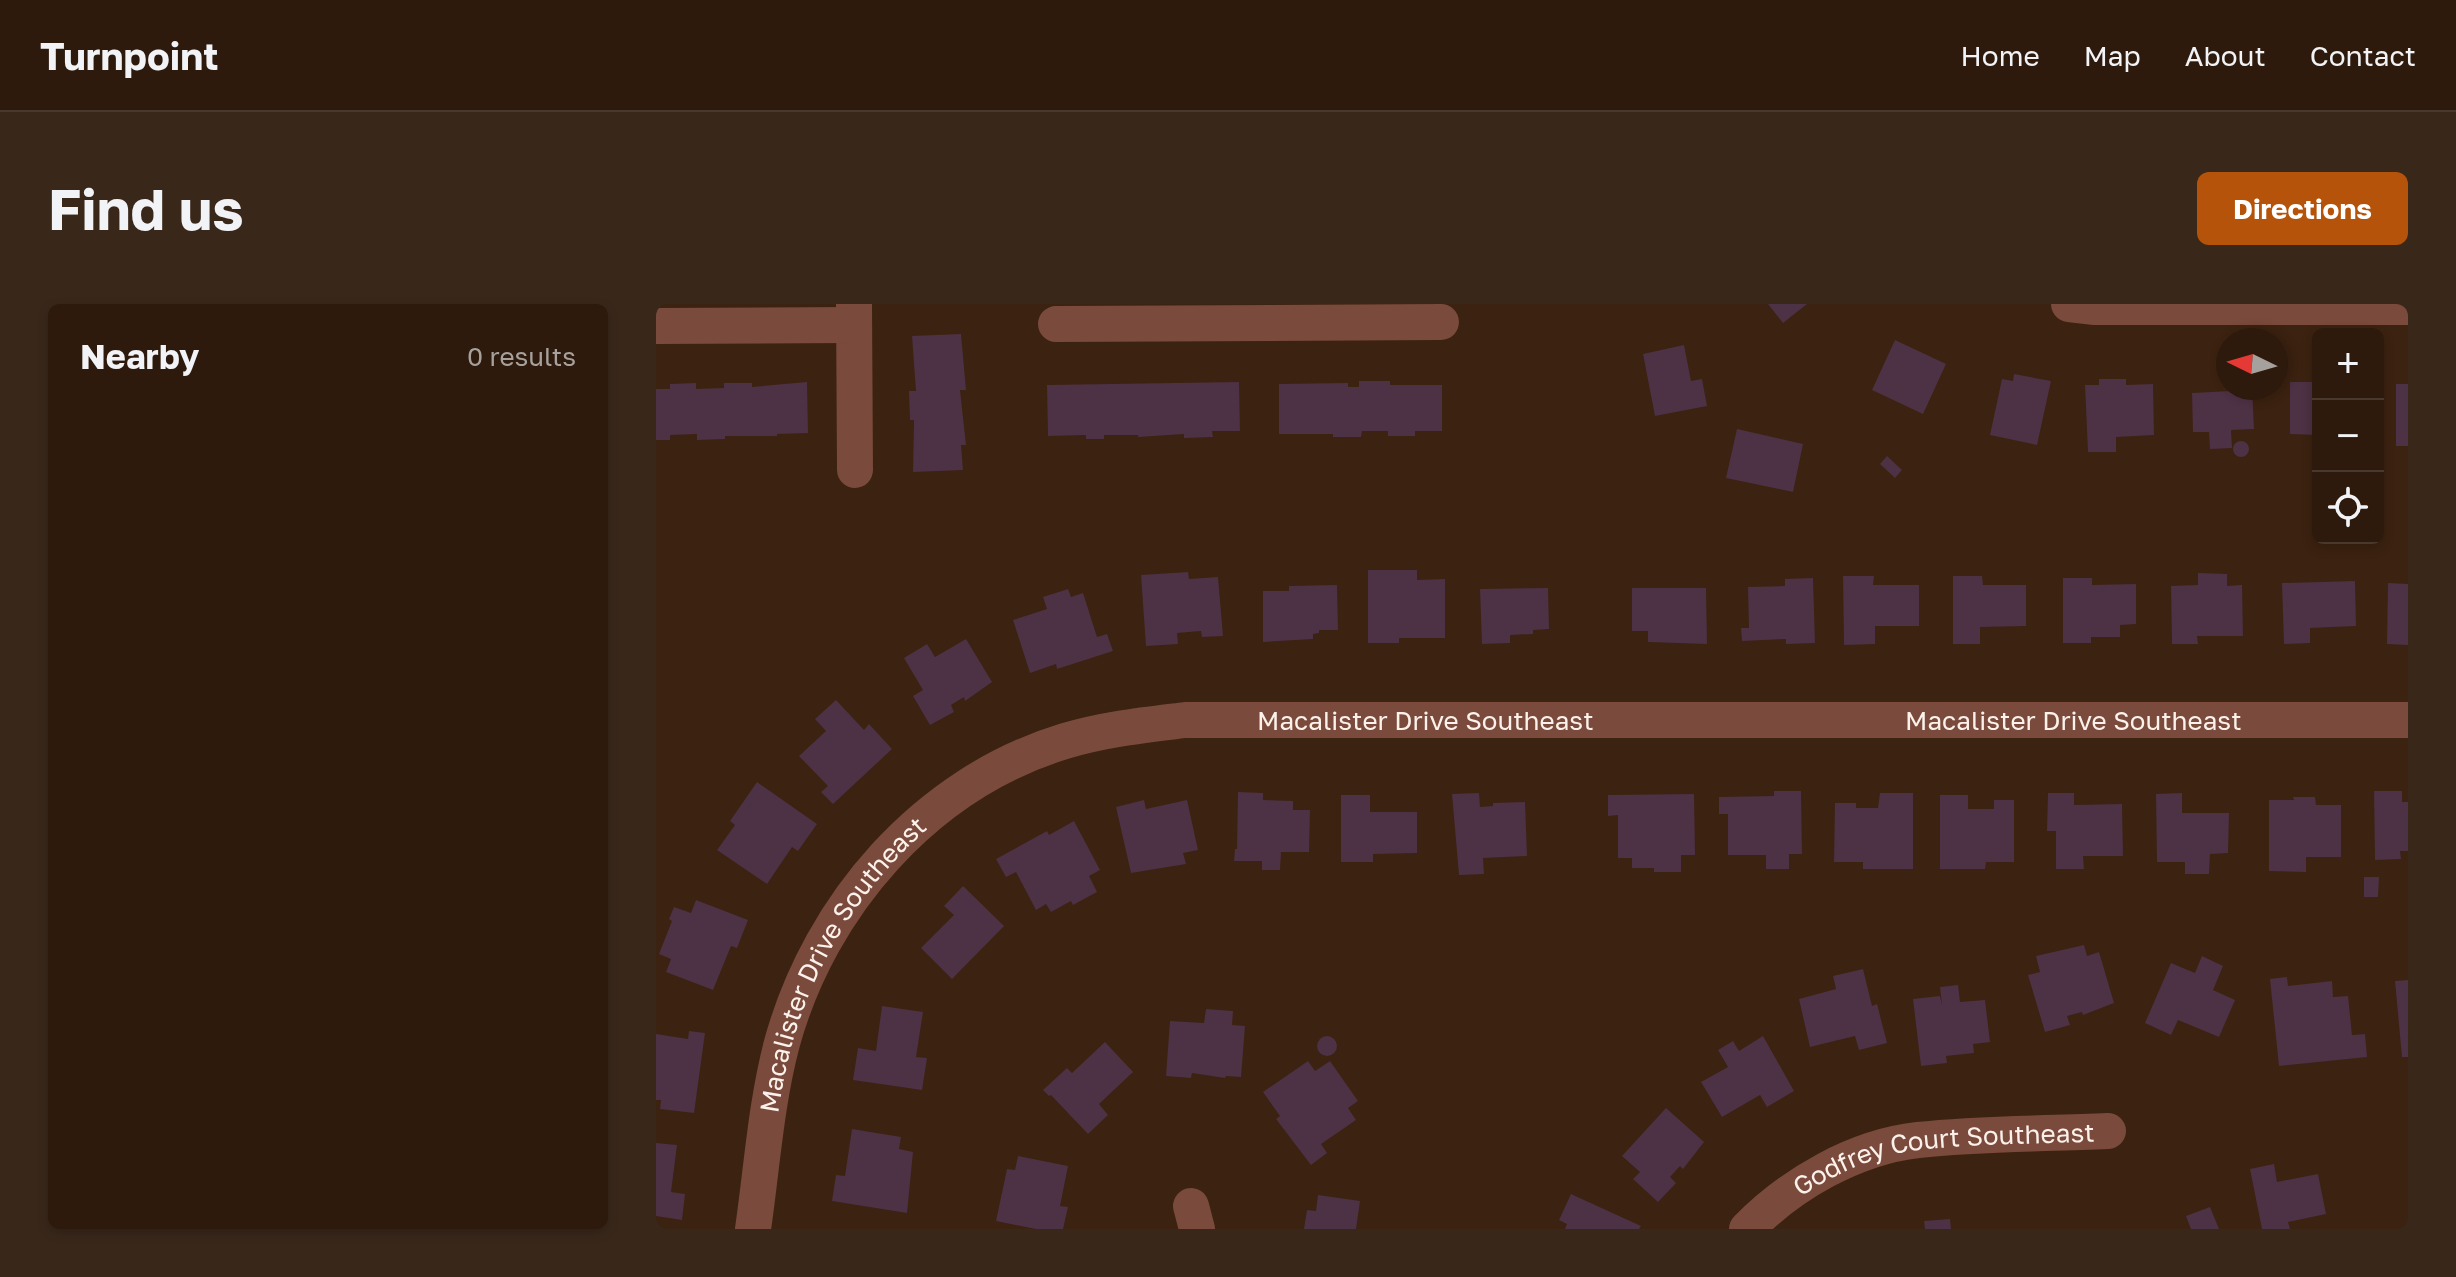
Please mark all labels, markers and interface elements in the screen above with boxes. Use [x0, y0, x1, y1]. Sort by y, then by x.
text: Turnpoint [40, 33, 218, 78]
text: Home [1961, 39, 2040, 72]
text: Map [2084, 39, 2141, 72]
text: About [2185, 39, 2266, 72]
text: Contact [2310, 39, 2416, 72]
button: Directions [2197, 172, 2408, 245]
text: Find us [48, 175, 244, 242]
north arrow [2216, 328, 2288, 400]
map controls [2312, 328, 2384, 544]
button: + [2312, 328, 2384, 400]
text: Nearby [80, 336, 200, 376]
text: 0 results [467, 341, 576, 372]
button: − [2312, 400, 2384, 472]
button: locate [2312, 472, 2384, 544]
street label: Macalister Drive Southeast [1257, 705, 1594, 736]
street label: Macalister Drive Southeast [1905, 705, 2242, 736]
street label: Macalister Drive Southeast [753, 809, 932, 1115]
street label: Godfrey Court Southeast [1787, 1116, 2095, 1202]

